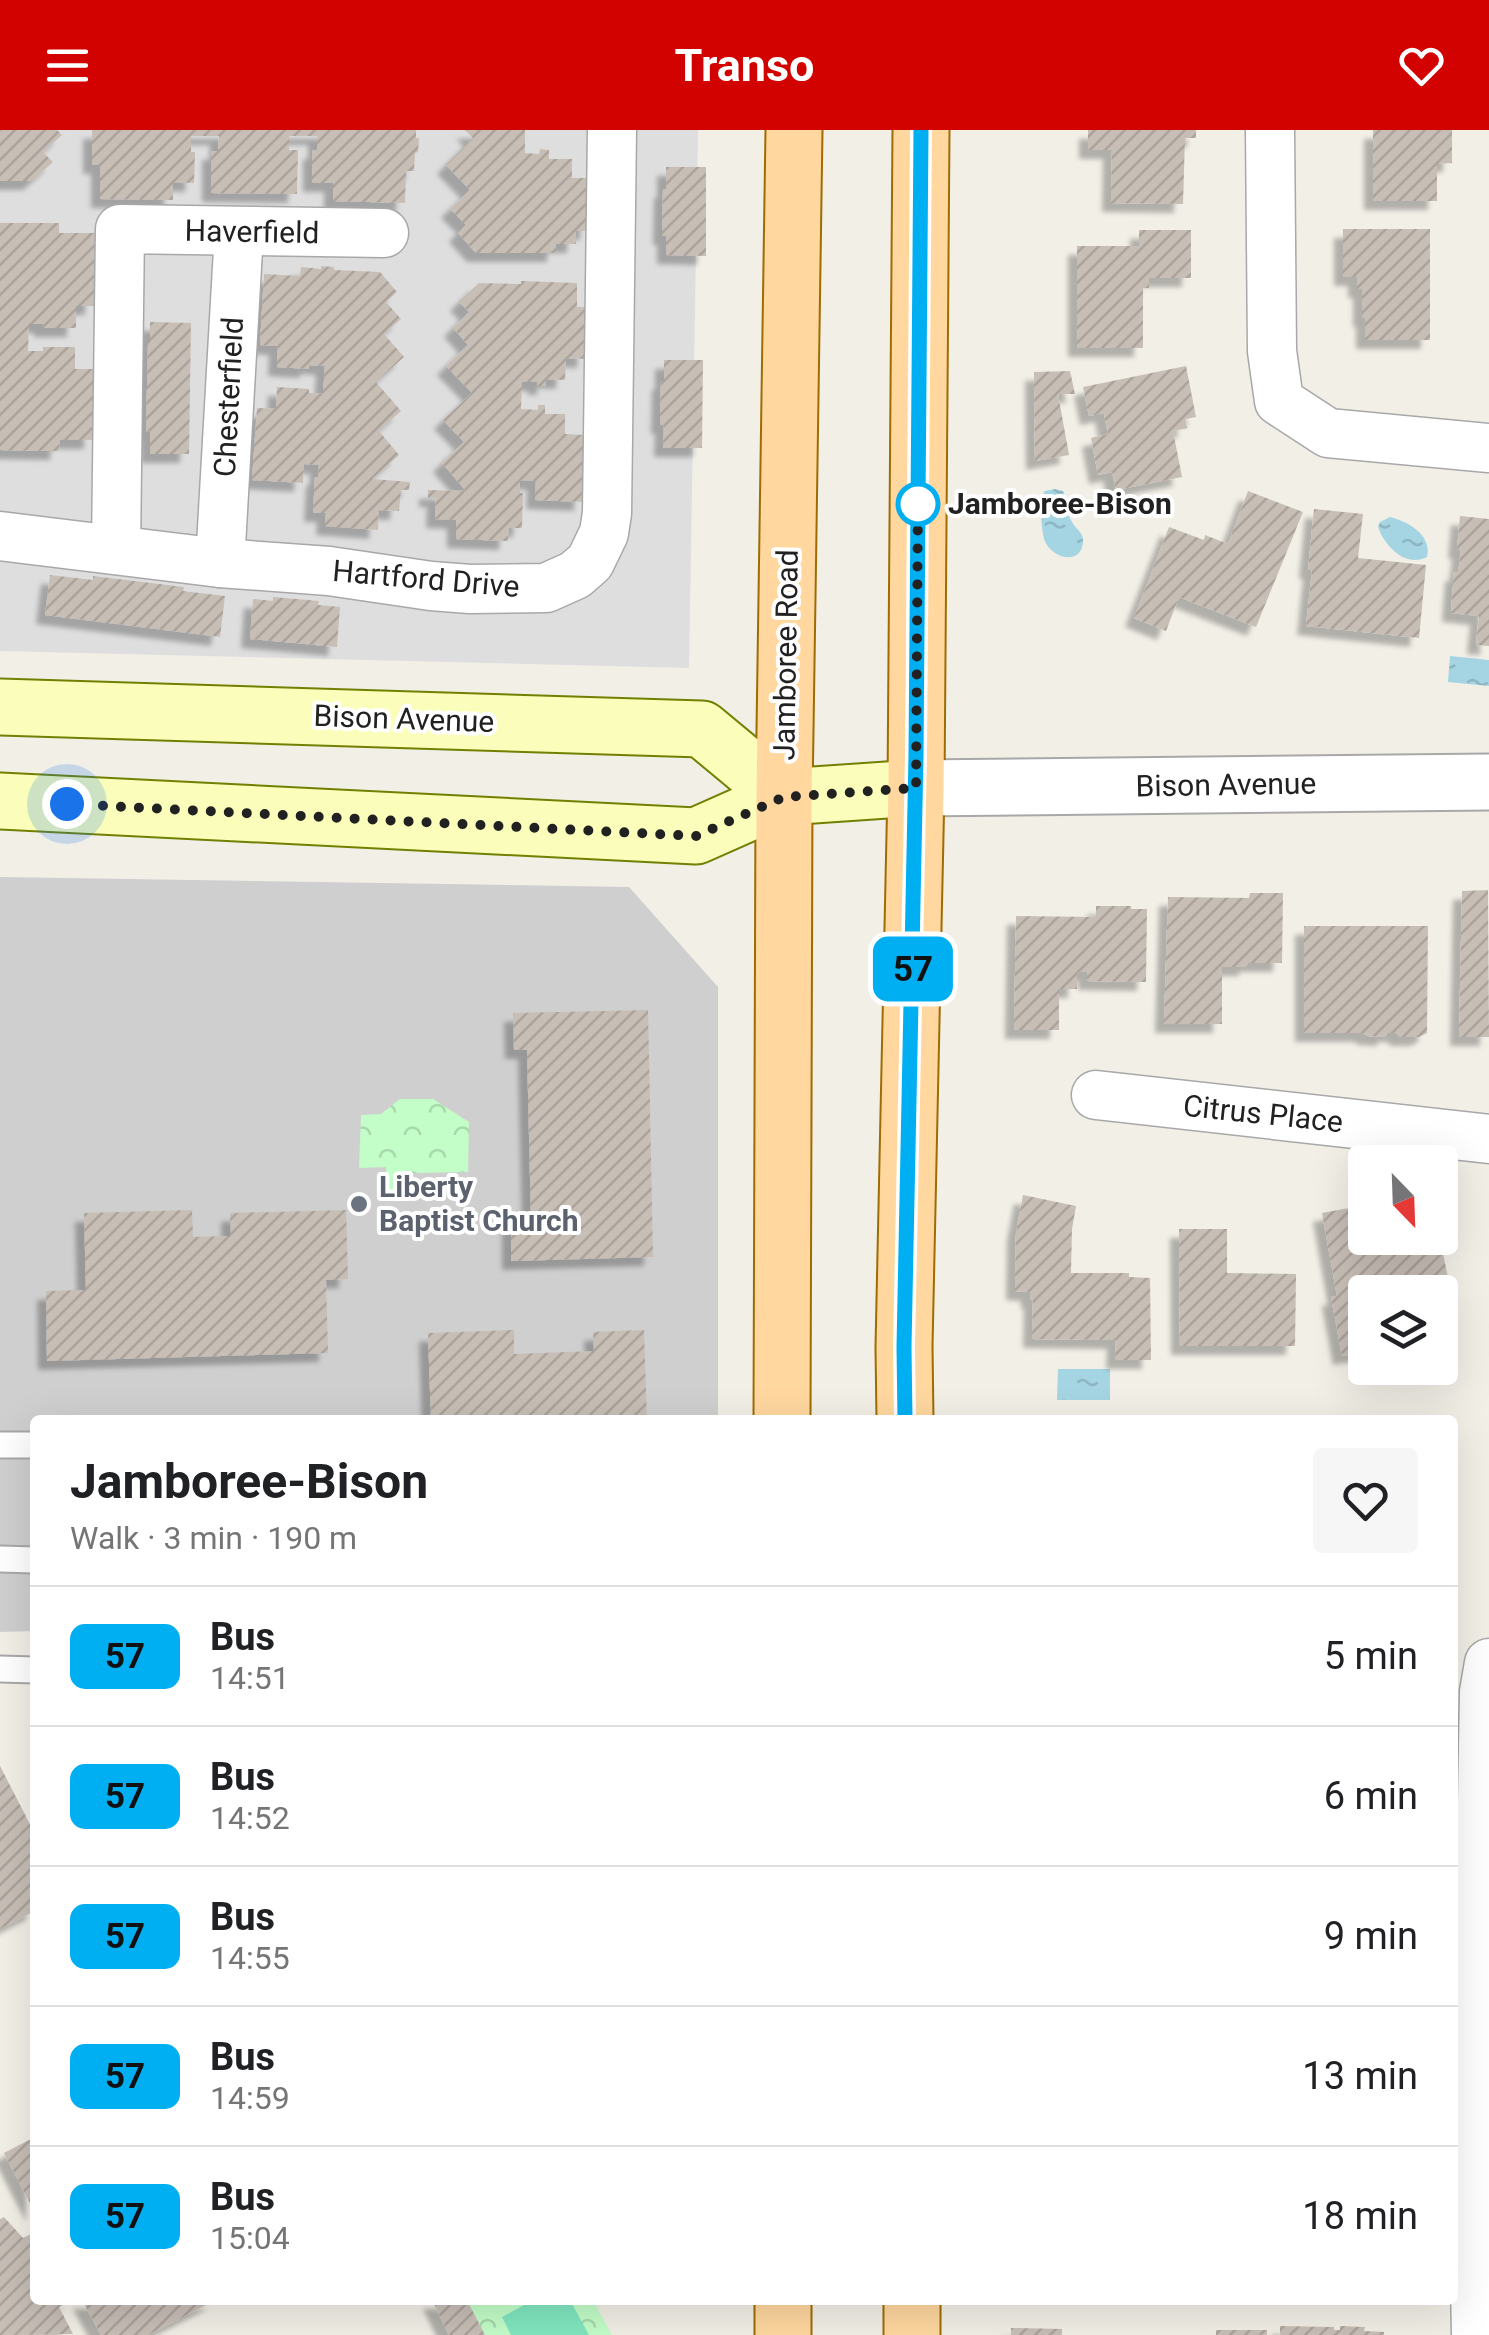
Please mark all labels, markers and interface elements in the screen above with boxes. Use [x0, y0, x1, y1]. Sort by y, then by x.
icon: menu [40, 38, 95, 93]
icon: heart [1394, 38, 1449, 93]
text: Transo [675, 39, 814, 92]
street label: Haverfield [184, 213, 320, 250]
street label: Chesterfield [207, 316, 250, 478]
marker: Jamboree-Bison [897, 483, 939, 525]
place label: Jamboree-Bison [948, 486, 1172, 521]
street label: Jamboree Road [766, 549, 805, 761]
street label: Hartford Drive [331, 553, 521, 604]
street label: Bison Avenue [313, 698, 495, 739]
street label: Bison Avenue [1135, 765, 1317, 804]
your location [42, 779, 92, 829]
line badge: 57 [868, 936, 958, 1002]
text: 57 [893, 949, 933, 990]
street label: Citrus Place [1181, 1088, 1345, 1139]
north arrow [1348, 1145, 1458, 1255]
map controls [1348, 1145, 1458, 1385]
place label: Liberty Baptist Church [379, 1169, 579, 1238]
marker: Liberty Baptist Church [348, 1193, 370, 1215]
button: layers [1348, 1275, 1458, 1385]
button: heart [1313, 1448, 1418, 1553]
text: Jamboree-Bison [70, 1453, 428, 1510]
text: Walk · 3 min · 190 m [70, 1519, 357, 1557]
text: Bus [210, 1615, 275, 1659]
text: 5 min [1324, 1634, 1418, 1678]
text: 57 [105, 1636, 145, 1677]
text: 14:51 [210, 1659, 290, 1697]
text: Bus [210, 1755, 275, 1799]
text: 6 min [1324, 1774, 1418, 1818]
text: 57 [105, 1776, 145, 1817]
text: 14:52 [210, 1799, 290, 1837]
text: Bus [210, 1895, 275, 1939]
text: 9 min [1324, 1914, 1418, 1958]
text: 57 [105, 1916, 145, 1957]
text: 14:55 [210, 1939, 290, 1977]
text: Bus [210, 2035, 275, 2079]
text: 13 min [1302, 2054, 1418, 2098]
text: 57 [105, 2056, 145, 2097]
text: 14:59 [210, 2079, 290, 2117]
text: Bus [210, 2175, 275, 2219]
text: 18 min [1302, 2194, 1418, 2238]
text: 57 [105, 2196, 145, 2237]
text: 15:04 [210, 2219, 290, 2257]

